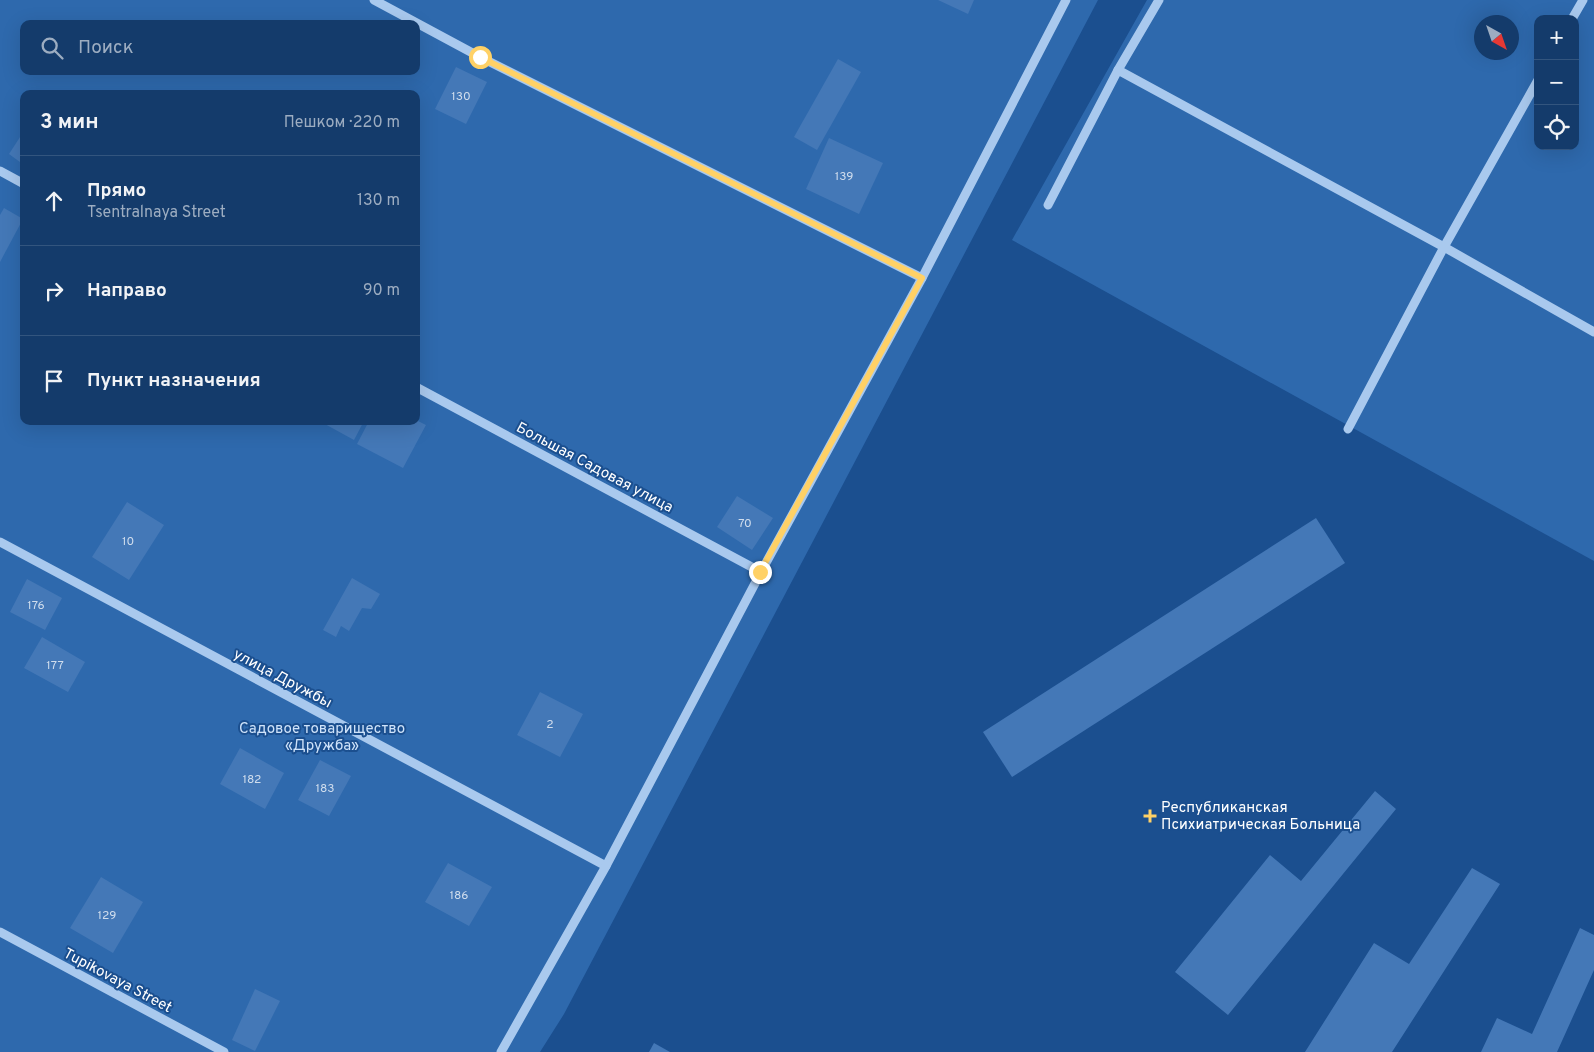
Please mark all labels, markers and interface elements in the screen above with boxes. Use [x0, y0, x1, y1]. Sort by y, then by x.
north arrow [1474, 15, 1519, 60]
map controls [1534, 15, 1579, 150]
button: + [1534, 15, 1579, 60]
search box [20, 20, 420, 75]
icon: search [38, 34, 66, 62]
text: Поиск [78, 36, 134, 60]
route start [469, 46, 492, 69]
button: − [1534, 60, 1579, 105]
house number: 130 [451, 89, 471, 105]
button: locate [1534, 105, 1579, 150]
text: 3 мин [40, 109, 99, 136]
text: Пешком · 220 m [284, 113, 400, 133]
house number: 139 [835, 169, 853, 185]
text: Прямо [87, 179, 146, 203]
icon: ahead [40, 187, 68, 215]
text: 130 m [357, 191, 400, 211]
text: Tsentralnaya Street [87, 203, 226, 223]
icon: right [40, 277, 68, 305]
text: Направо [87, 279, 167, 303]
text: 90 m [363, 281, 400, 301]
icon: arrive [40, 367, 68, 395]
text: Пункт назначения [87, 369, 261, 393]
street label: Большая Садовая улица [512, 419, 676, 518]
house number: 70 [738, 516, 752, 532]
house number: 10 [122, 534, 134, 550]
route end [749, 561, 772, 584]
house number: 176 [27, 598, 45, 614]
street label: улица Дружбы [230, 645, 335, 713]
house number: 177 [46, 658, 64, 674]
house number: 2 [546, 717, 554, 733]
park label: Садовое товарищество «Дружба» [239, 720, 405, 756]
house number: 182 [243, 772, 261, 788]
house number: 183 [315, 781, 335, 797]
place label: Республиканская Психиатрическая Больница [1161, 799, 1360, 835]
marker: Республиканская Психиатрическая Больница [1143, 809, 1157, 823]
house number: 186 [450, 888, 468, 904]
house number: 129 [98, 908, 116, 924]
street label: Tupikovaya Street [60, 945, 175, 1018]

